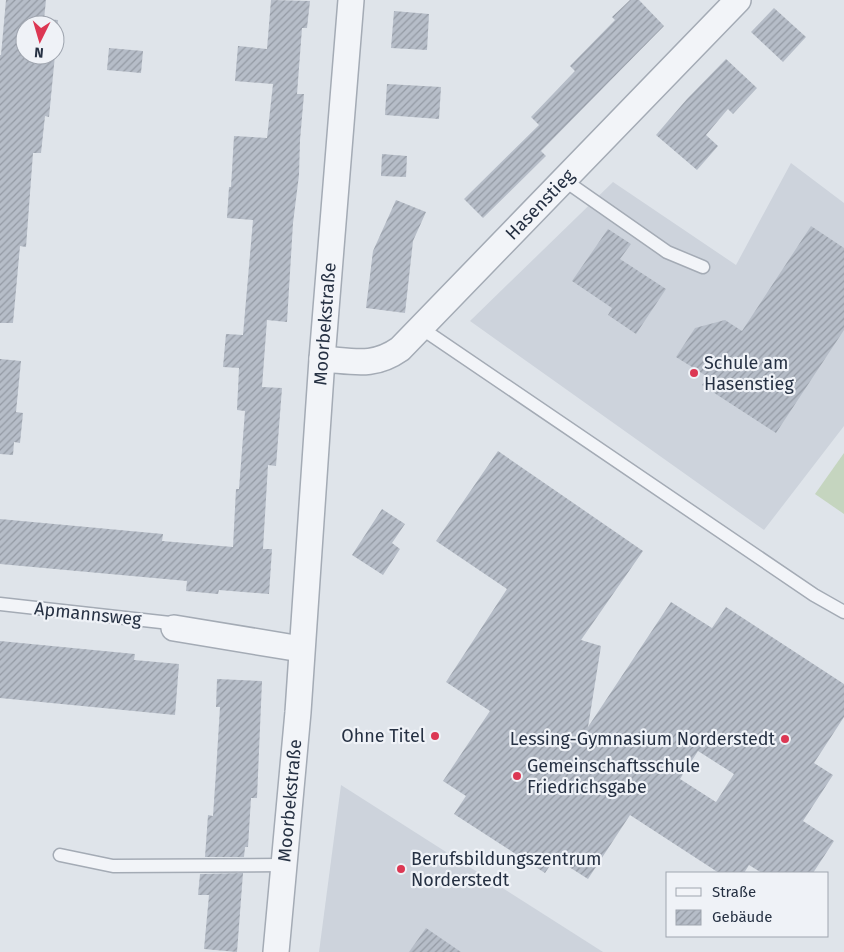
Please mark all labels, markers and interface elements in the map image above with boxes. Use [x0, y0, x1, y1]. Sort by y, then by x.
north arrow [15, 15, 65, 65]
text: N [34, 44, 44, 61]
street label: Hasenstieg [501, 164, 580, 244]
street label: Moorbekstraße [309, 262, 341, 386]
place label: Schule am Hasenstieg [704, 352, 794, 395]
marker: Schule am Hasenstieg [688, 367, 700, 379]
street label: Apmannsweg [33, 597, 143, 631]
place label: Ohne Titel [341, 725, 425, 747]
place label: Lessing-Gymnasium Norderstedt [510, 728, 775, 750]
marker: Ohne Titel [429, 730, 441, 742]
marker: Lessing-Gymnasium Norderstedt [779, 733, 791, 745]
street label: Moorbekstraße [273, 738, 306, 863]
place label: Gemeinschaftsschule Friedrichsgabe [527, 755, 700, 798]
marker: Gemeinschaftsschule Friedrichsgabe [511, 770, 523, 782]
place label: Berufsbildungszentrum Norderstedt [411, 848, 601, 891]
marker: Berufsbildungszentrum Norderstedt [395, 863, 407, 875]
legend [666, 872, 829, 937]
text: Straße [712, 883, 756, 901]
text: Gebäude [712, 908, 772, 926]

